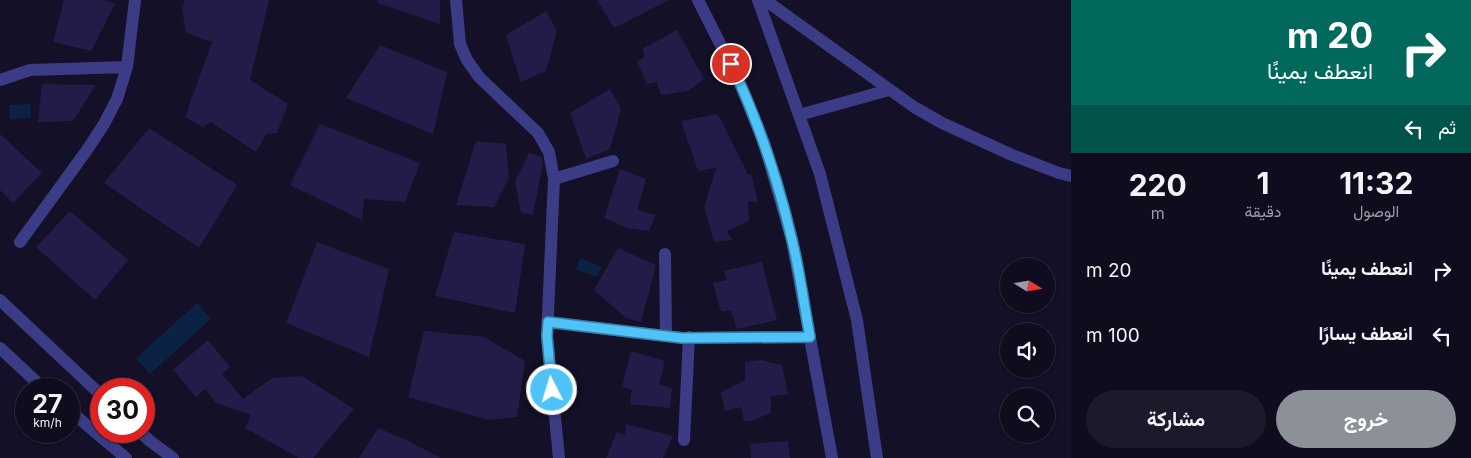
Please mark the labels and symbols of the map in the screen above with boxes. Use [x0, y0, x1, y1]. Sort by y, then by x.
pin [710, 43, 752, 85]
north arrow [1000, 258, 1055, 312]
position arrow [525, 363, 577, 415]
speed limit sign: 30 [90, 378, 155, 443]

